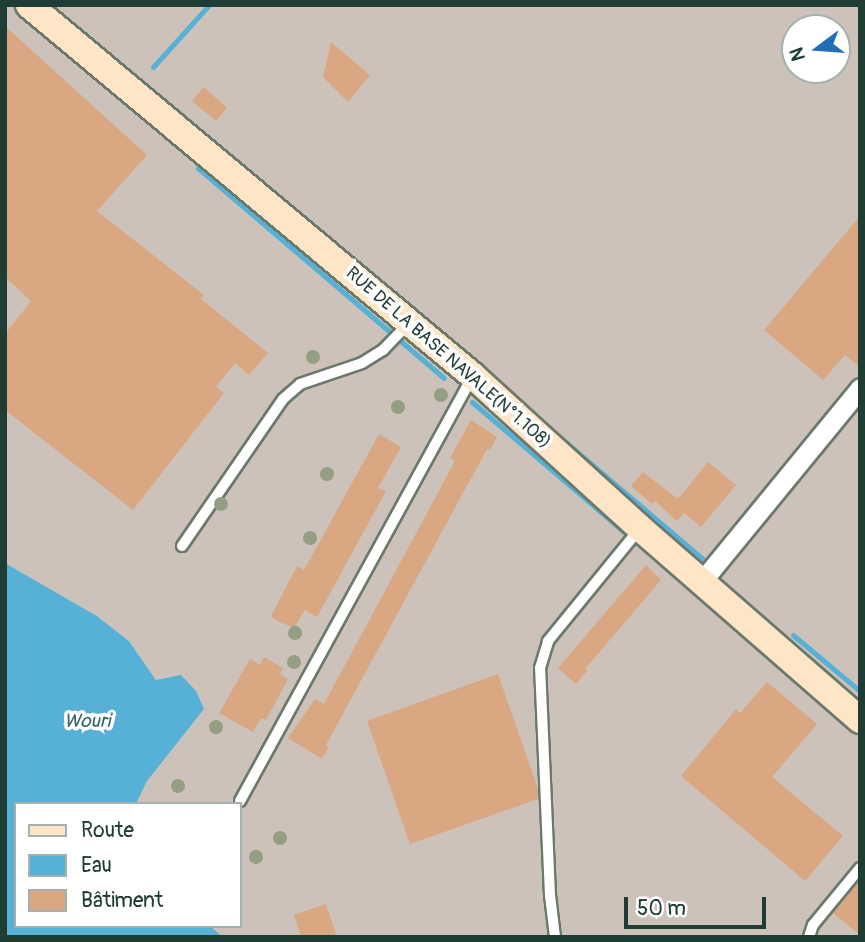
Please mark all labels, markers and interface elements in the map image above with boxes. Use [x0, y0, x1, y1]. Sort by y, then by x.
north arrow [781, 14, 851, 84]
text: N [784, 45, 811, 64]
street label: RUE DE LA BASE NAVALE(N°1.108) [341, 263, 555, 453]
water label: Wouri [64, 711, 110, 733]
legend [14, 802, 242, 928]
text: Route [81, 817, 134, 844]
text: Eau [81, 852, 112, 879]
scale bar [627, 883, 769, 927]
text: Bâtiment [81, 887, 163, 914]
text: 50 m [637, 895, 686, 922]

